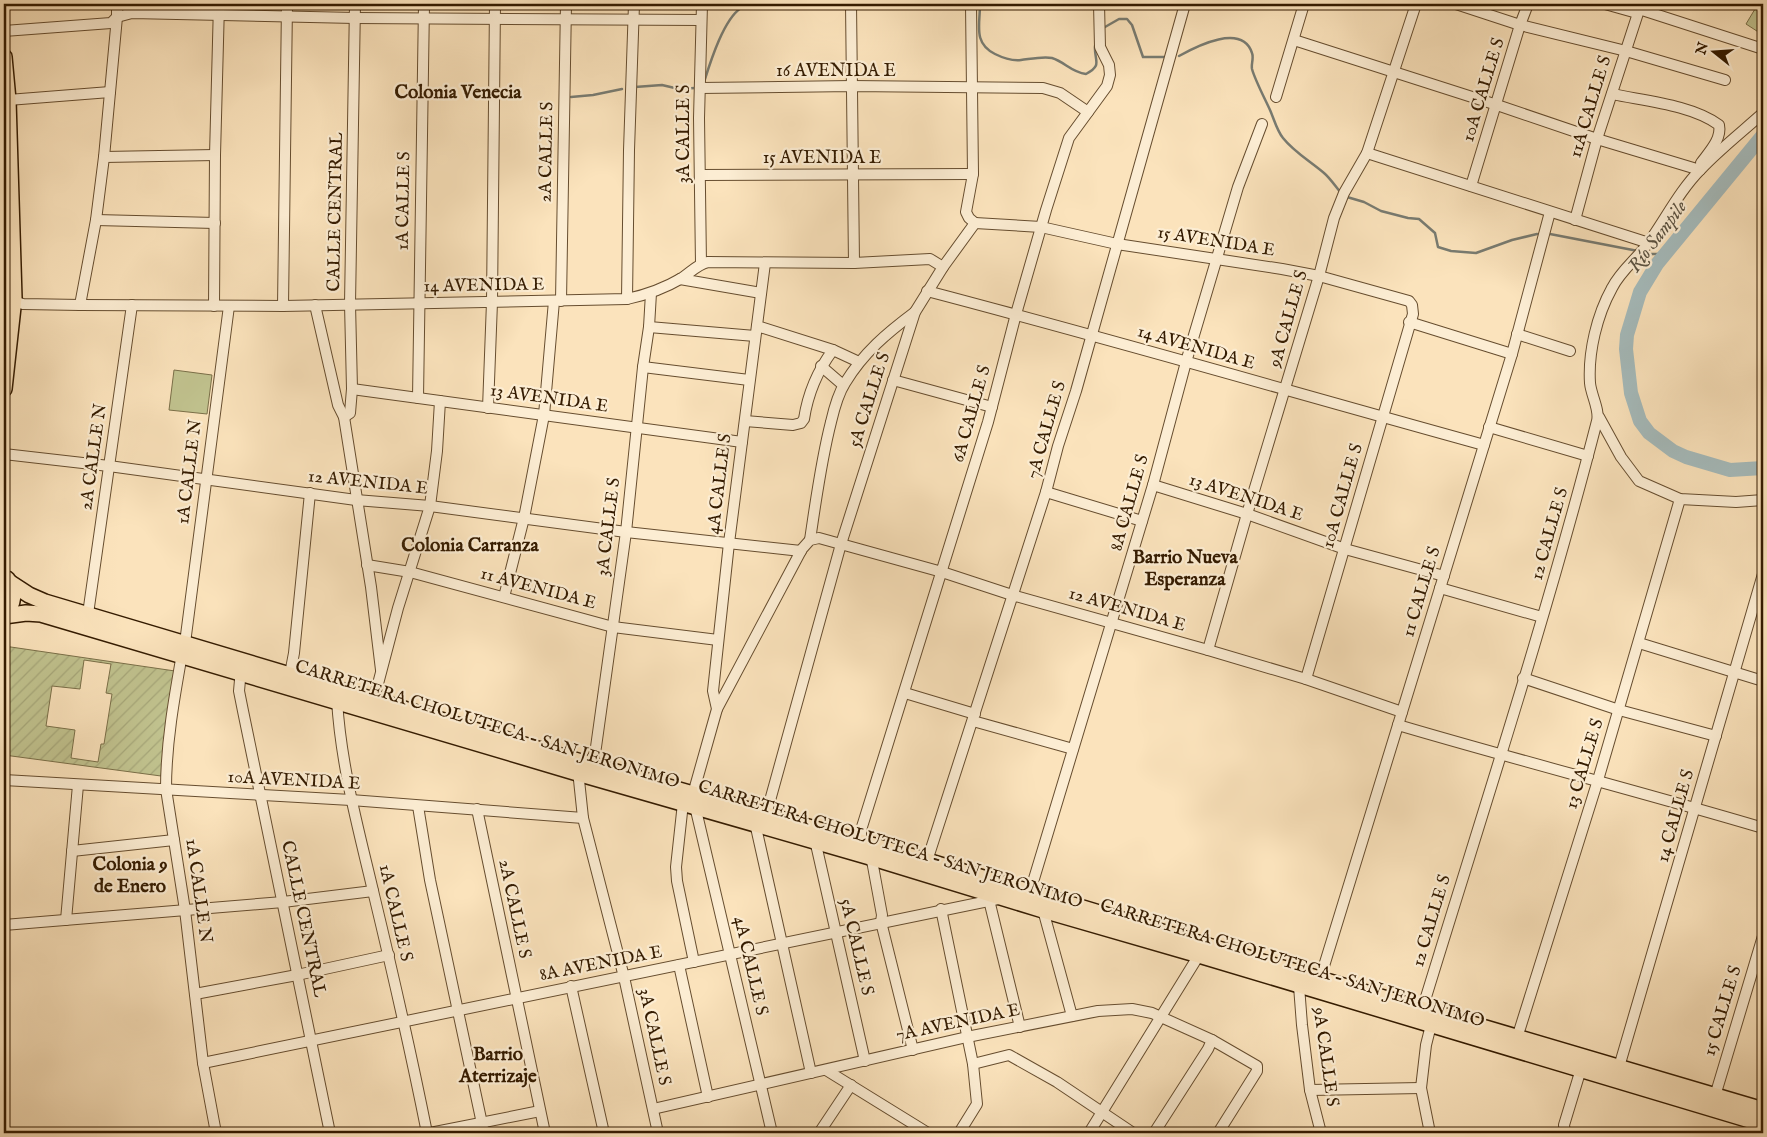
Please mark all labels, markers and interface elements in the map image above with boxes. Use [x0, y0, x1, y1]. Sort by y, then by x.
north arrow [1690, 28, 1740, 78]
street label: 10A CALLE S [1457, 35, 1511, 145]
text: N [1692, 40, 1713, 58]
street label: 11A CALLE S [1565, 53, 1617, 161]
street label: 16 AVENIDA E [776, 60, 896, 83]
district label: Colonia Venecia [394, 81, 522, 105]
street label: 3A CALLE S [673, 85, 696, 183]
street label: 2A CALLE S [535, 101, 559, 203]
street label: CALLE CENTRAL [323, 132, 349, 292]
street label: 15 AVENIDA E [763, 147, 881, 170]
street label: 1A CALLE S [392, 151, 416, 251]
water label: Río Sampile [1623, 196, 1693, 278]
street label: 15 AVENIDA E [1156, 221, 1276, 263]
street label: 9A CALLE S [1264, 268, 1314, 371]
street label: 14 AVENIDA E [423, 273, 545, 299]
street label: 14 AVENIDA E [1135, 320, 1257, 376]
street label: 5A CALLE S [844, 349, 896, 451]
street label: 6A CALLE S [947, 363, 997, 465]
street label: 7A CALLE S [1022, 378, 1072, 482]
street label: 13 AVENIDA E [489, 379, 609, 419]
street label: 2A CALLE N [75, 402, 113, 512]
street label: 1A CALLE N [172, 418, 208, 526]
street label: 4A CALLE S [702, 432, 738, 536]
street label: 10A CALLE S [1317, 441, 1369, 551]
street label: 8A CALLE S [1105, 452, 1155, 554]
street label: 12 AVENIDA E [307, 465, 429, 501]
street label: 13 AVENIDA E [1186, 469, 1306, 527]
street label: 3A CALLE S [592, 476, 626, 578]
street label: 12 CALLE S [1526, 485, 1574, 583]
district label: Colonia Carranza [401, 534, 540, 558]
street label: 11 CALLE S [1397, 544, 1447, 640]
district label: Barrio Nueva Esperanza [1132, 546, 1238, 592]
street label: 11 AVENIDA E [478, 563, 598, 615]
street label: 12 AVENIDA E [1066, 582, 1188, 638]
street label: CARRETERA CHOLUTECA - SAN JERONIMO [292, 655, 682, 795]
street label: 13 CALLE S [1560, 716, 1610, 812]
street label: 10A AVENIDA E [227, 766, 361, 796]
street label: 14 CALLE S [1652, 767, 1700, 865]
street label: CARRETERA CHOLUTECA - SAN JERONIMO [695, 775, 1085, 915]
street label: 1A CALLE N [179, 837, 217, 945]
street label: CALLE CENTRAL [275, 839, 331, 1000]
district label: Colonia 9 de Enero [93, 853, 167, 899]
street label: 2A CALLE S [492, 857, 536, 961]
street label: 1A CALLE S [373, 862, 417, 964]
street label: 12 CALLE S [1407, 872, 1457, 970]
street label: CARRETERA CHOLUTECA - SAN JERONIMO [1097, 894, 1487, 1034]
street label: 5A CALLE S [834, 896, 878, 998]
street label: 4A CALLE S [727, 914, 773, 1018]
street label: 8A AVENIDA E [538, 941, 664, 987]
street label: 15 CALLE S [1698, 963, 1748, 1059]
street label: 3A CALLE S [632, 986, 676, 1088]
street label: 7A AVENIDA E [894, 999, 1022, 1047]
street label: 9A CALLE S [1307, 1005, 1343, 1108]
district label: Barrio Aterrizaje [458, 1043, 537, 1089]

